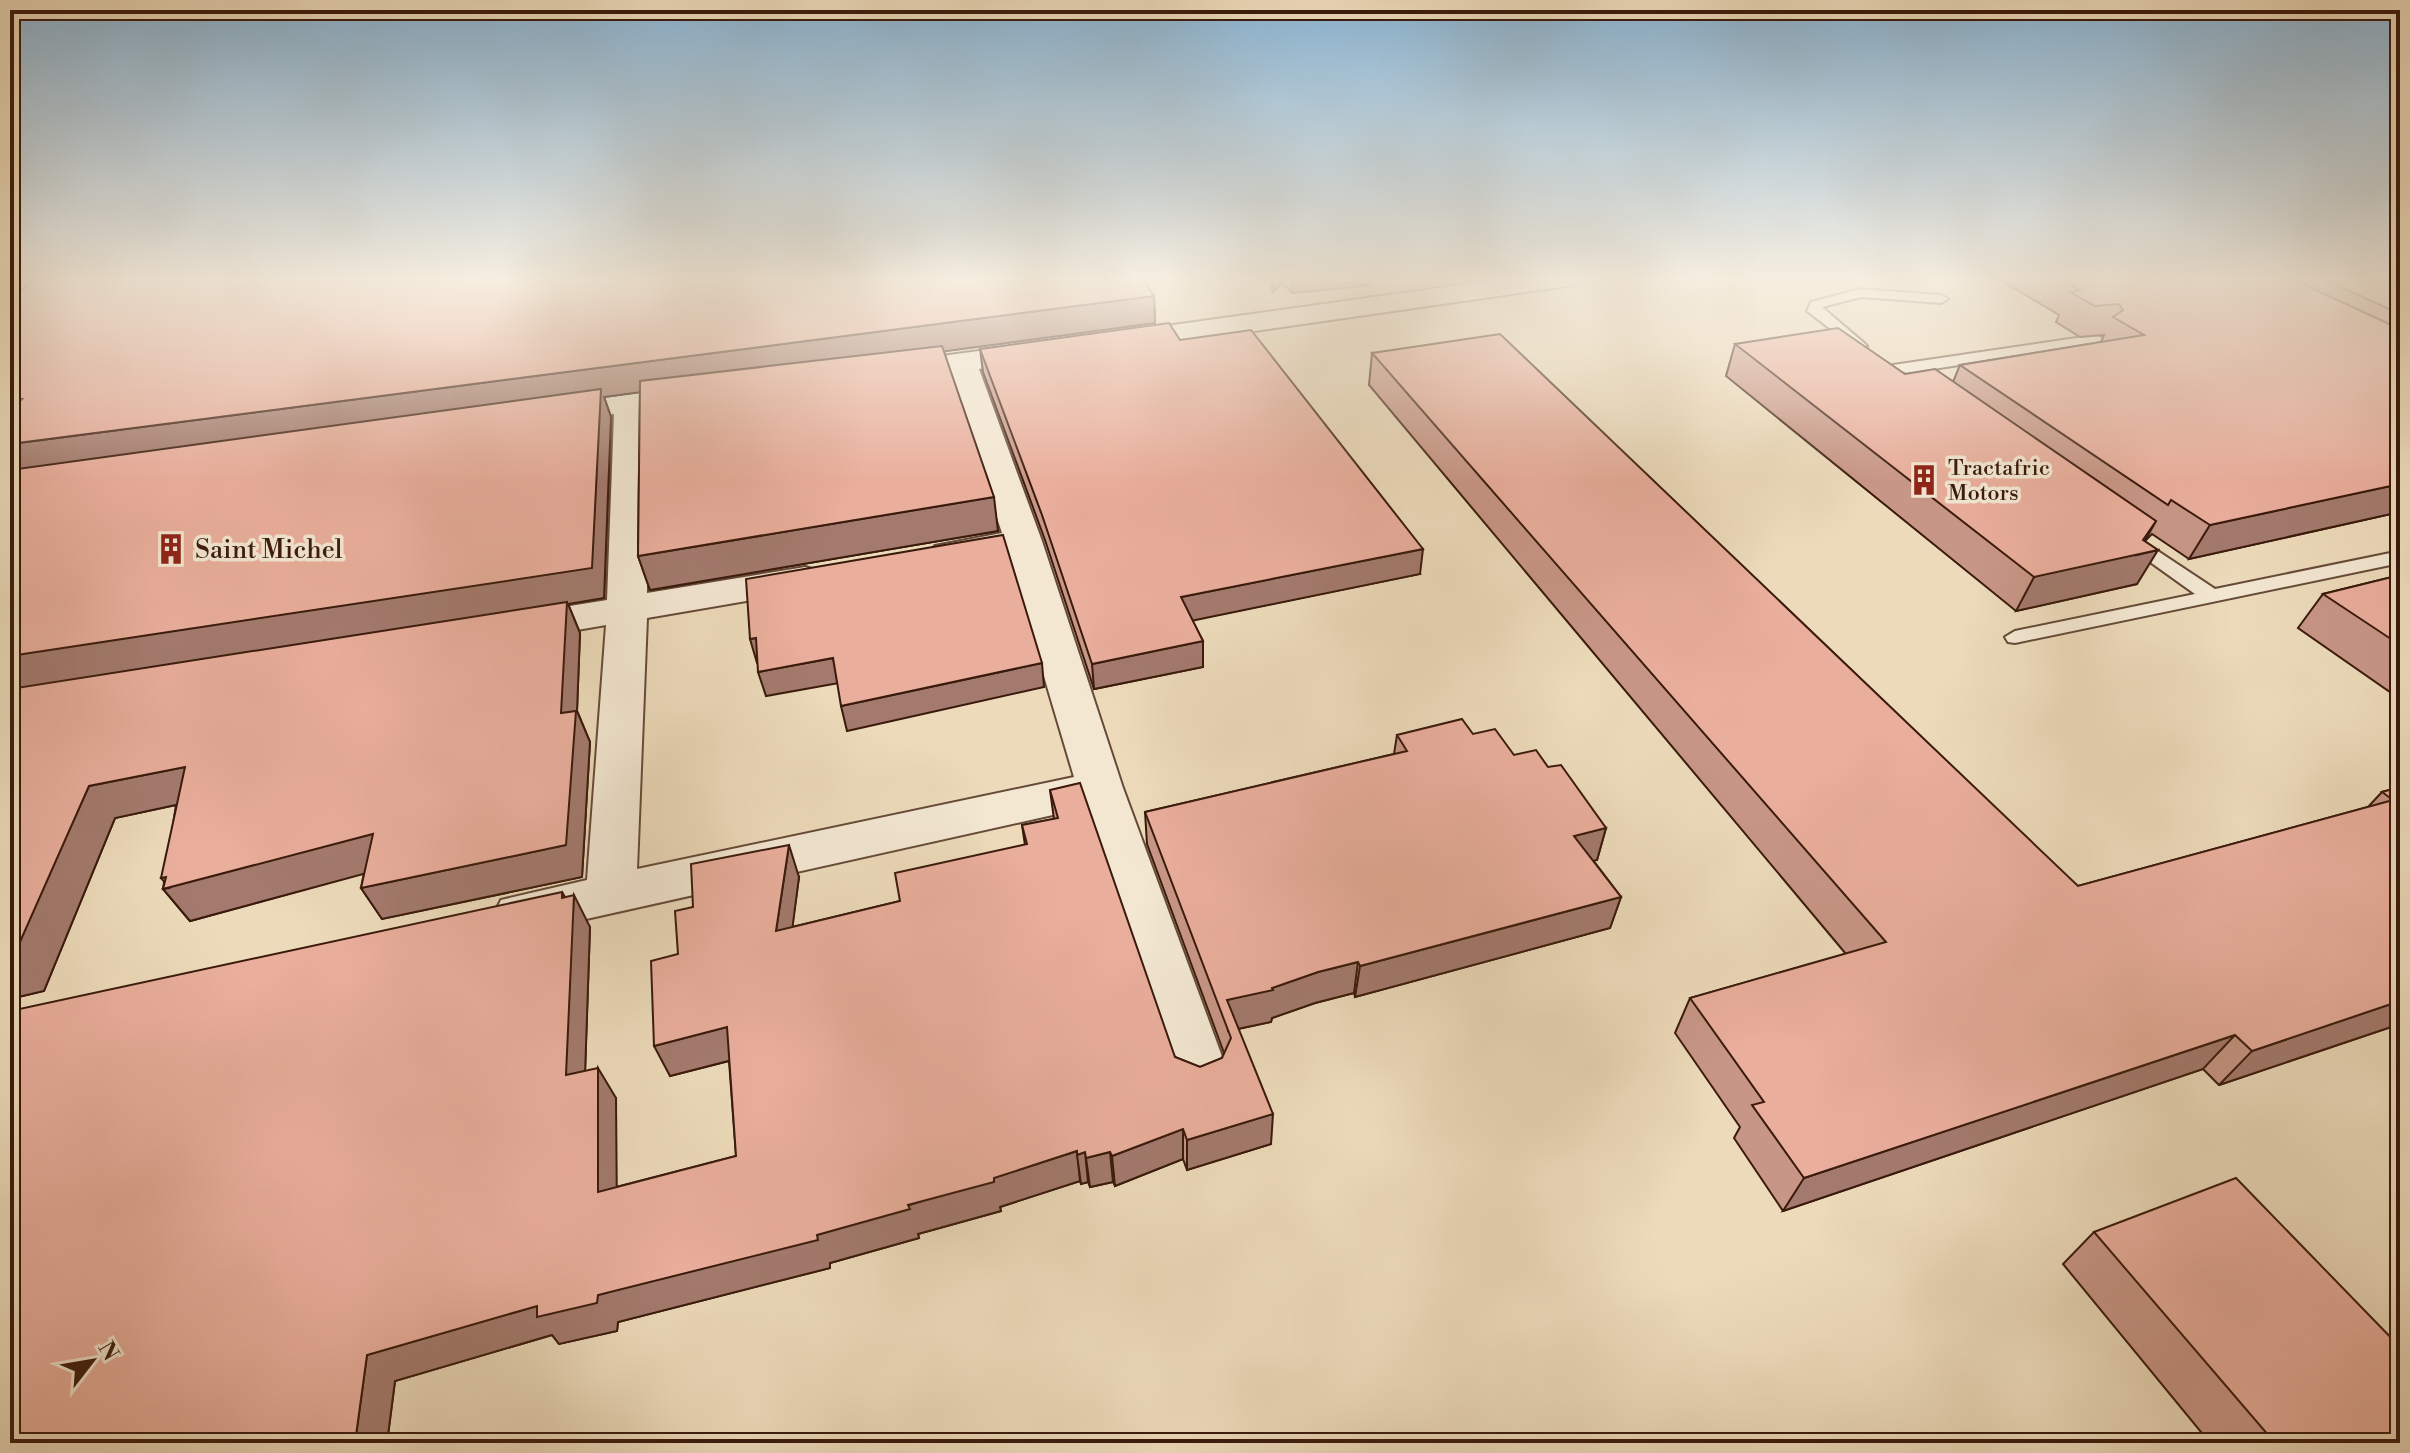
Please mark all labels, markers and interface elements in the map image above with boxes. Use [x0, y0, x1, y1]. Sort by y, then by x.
place label: Tractafric Motors [1948, 455, 2050, 507]
building icon: Tractafric Motors [1907, 463, 1941, 497]
building icon: Saint Michel [154, 532, 188, 566]
place label: Saint Michel [195, 534, 343, 566]
north arrow [52, 1321, 132, 1401]
text: N [92, 1337, 124, 1366]

